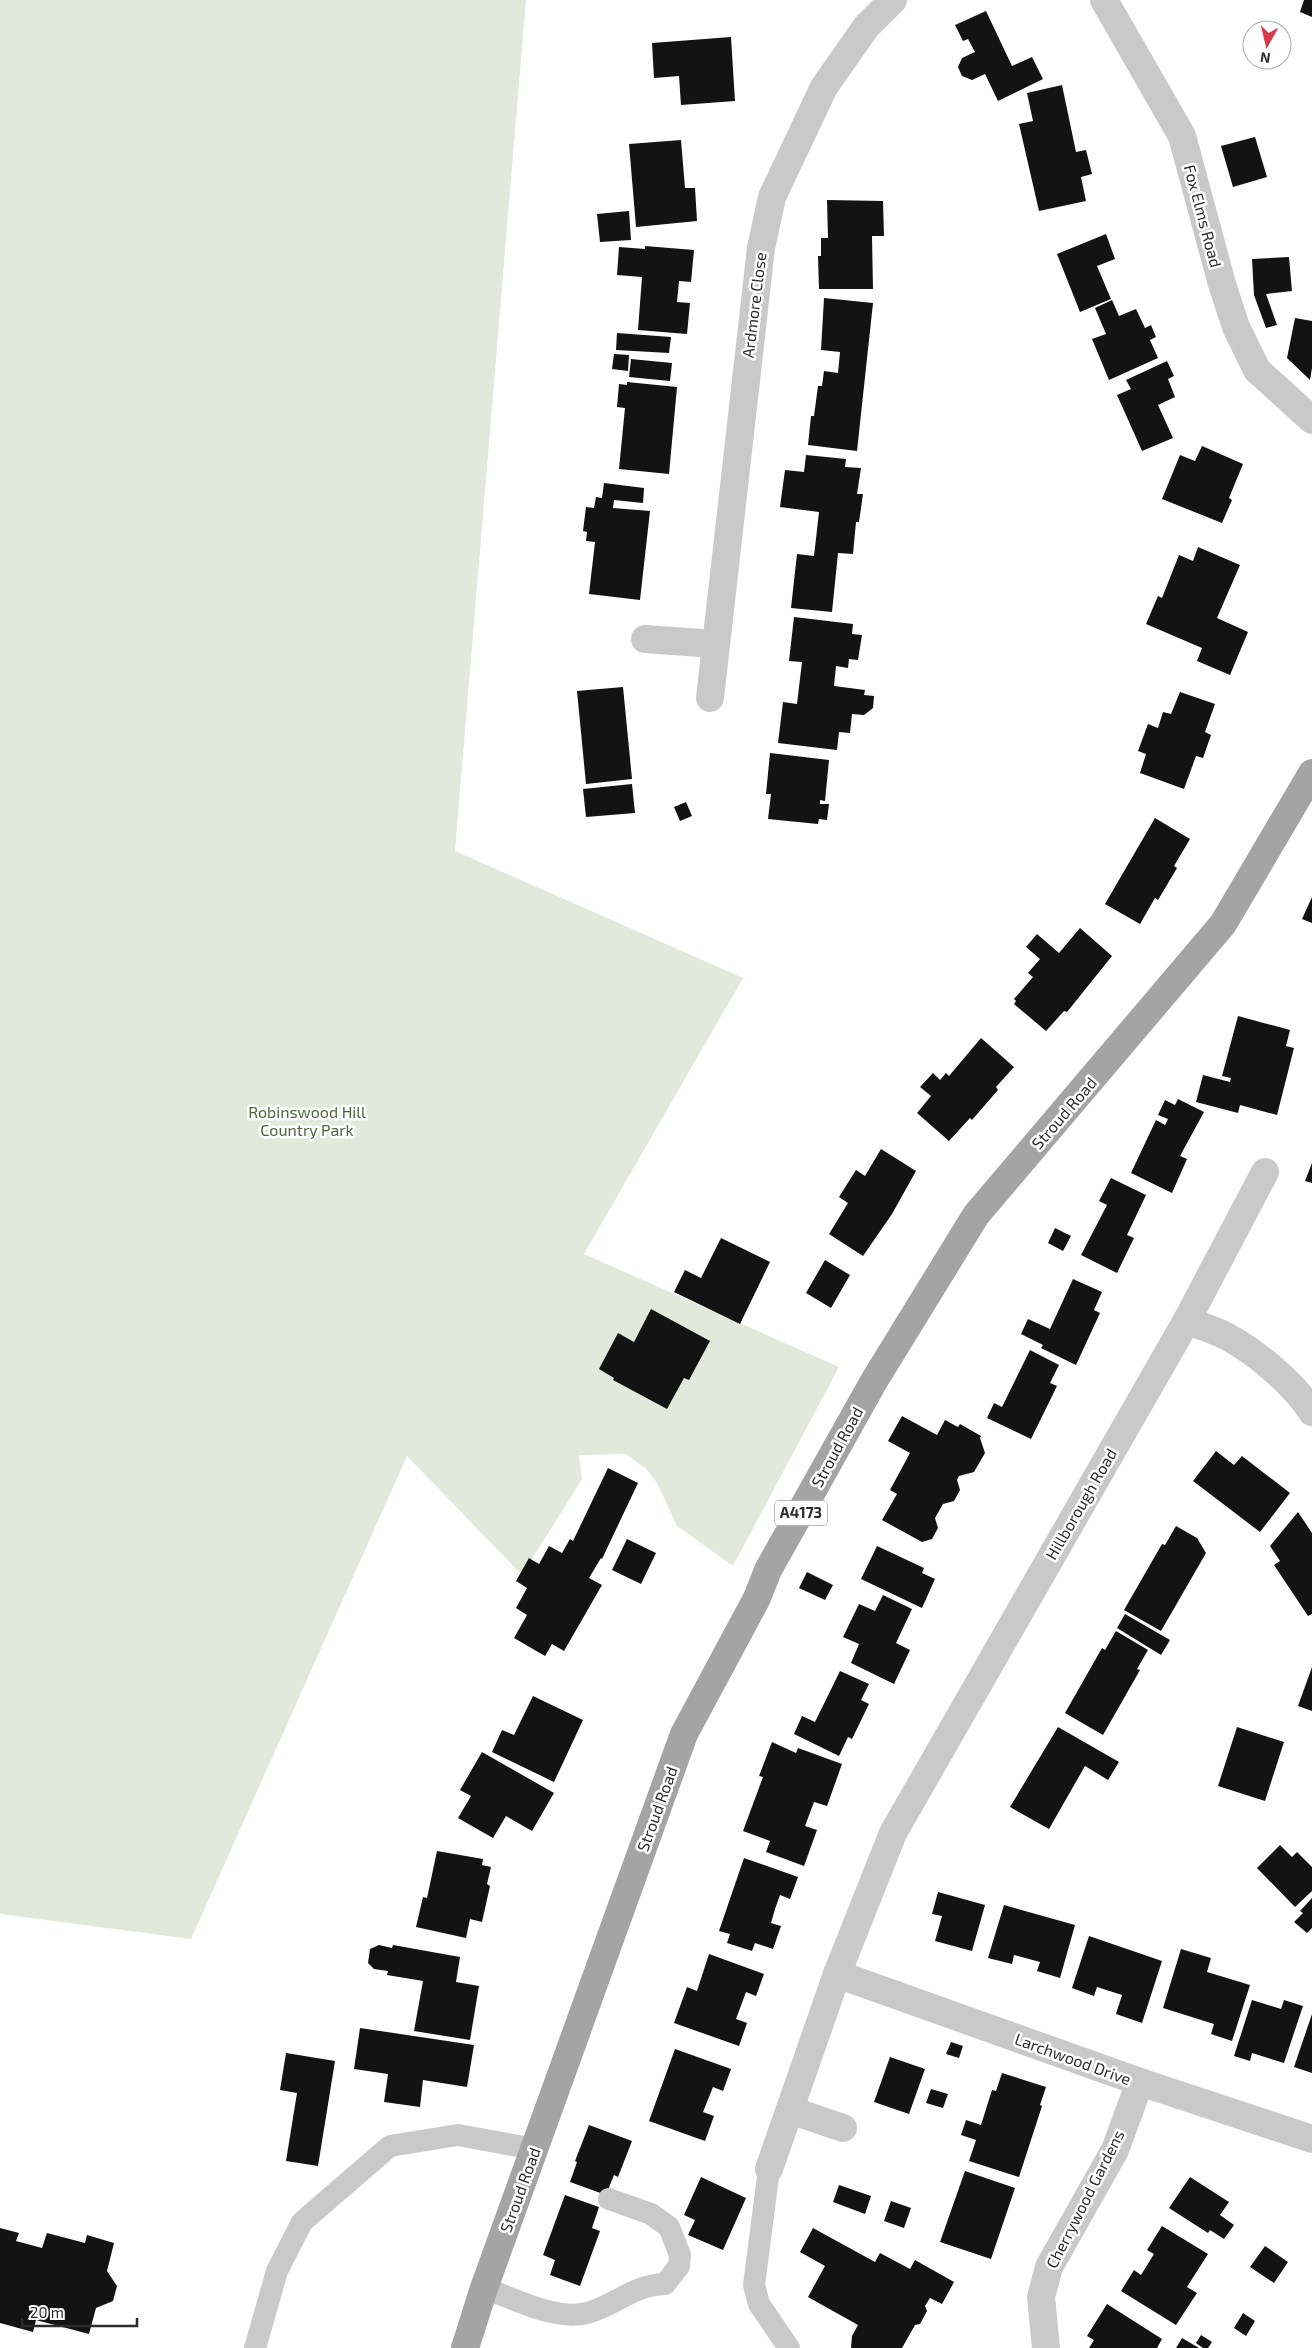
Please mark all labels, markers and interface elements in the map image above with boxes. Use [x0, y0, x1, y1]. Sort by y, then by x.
north arrow [1242, 20, 1292, 70]
text: N [1259, 49, 1271, 67]
street label: Fox Elms Road [1181, 162, 1226, 269]
street label: Ardmore Close [738, 251, 769, 359]
street label: Stroud Road [1027, 1073, 1100, 1152]
park label: Robinswood Hill Country Park [248, 1102, 366, 1139]
street label: Stroud Road [807, 1403, 866, 1490]
street label: Hillborough Road [1041, 1445, 1120, 1563]
road number: A4173 [775, 1500, 827, 1526]
street label: Stroud Road [632, 1764, 681, 1854]
street label: Larchwood Drive [1012, 2029, 1134, 2088]
street label: Cherrywood Gardens [1041, 2126, 1128, 2271]
street label: Stroud Road [495, 2145, 544, 2235]
scale bar [22, 2296, 138, 2328]
text: 20 m [30, 2303, 64, 2321]

